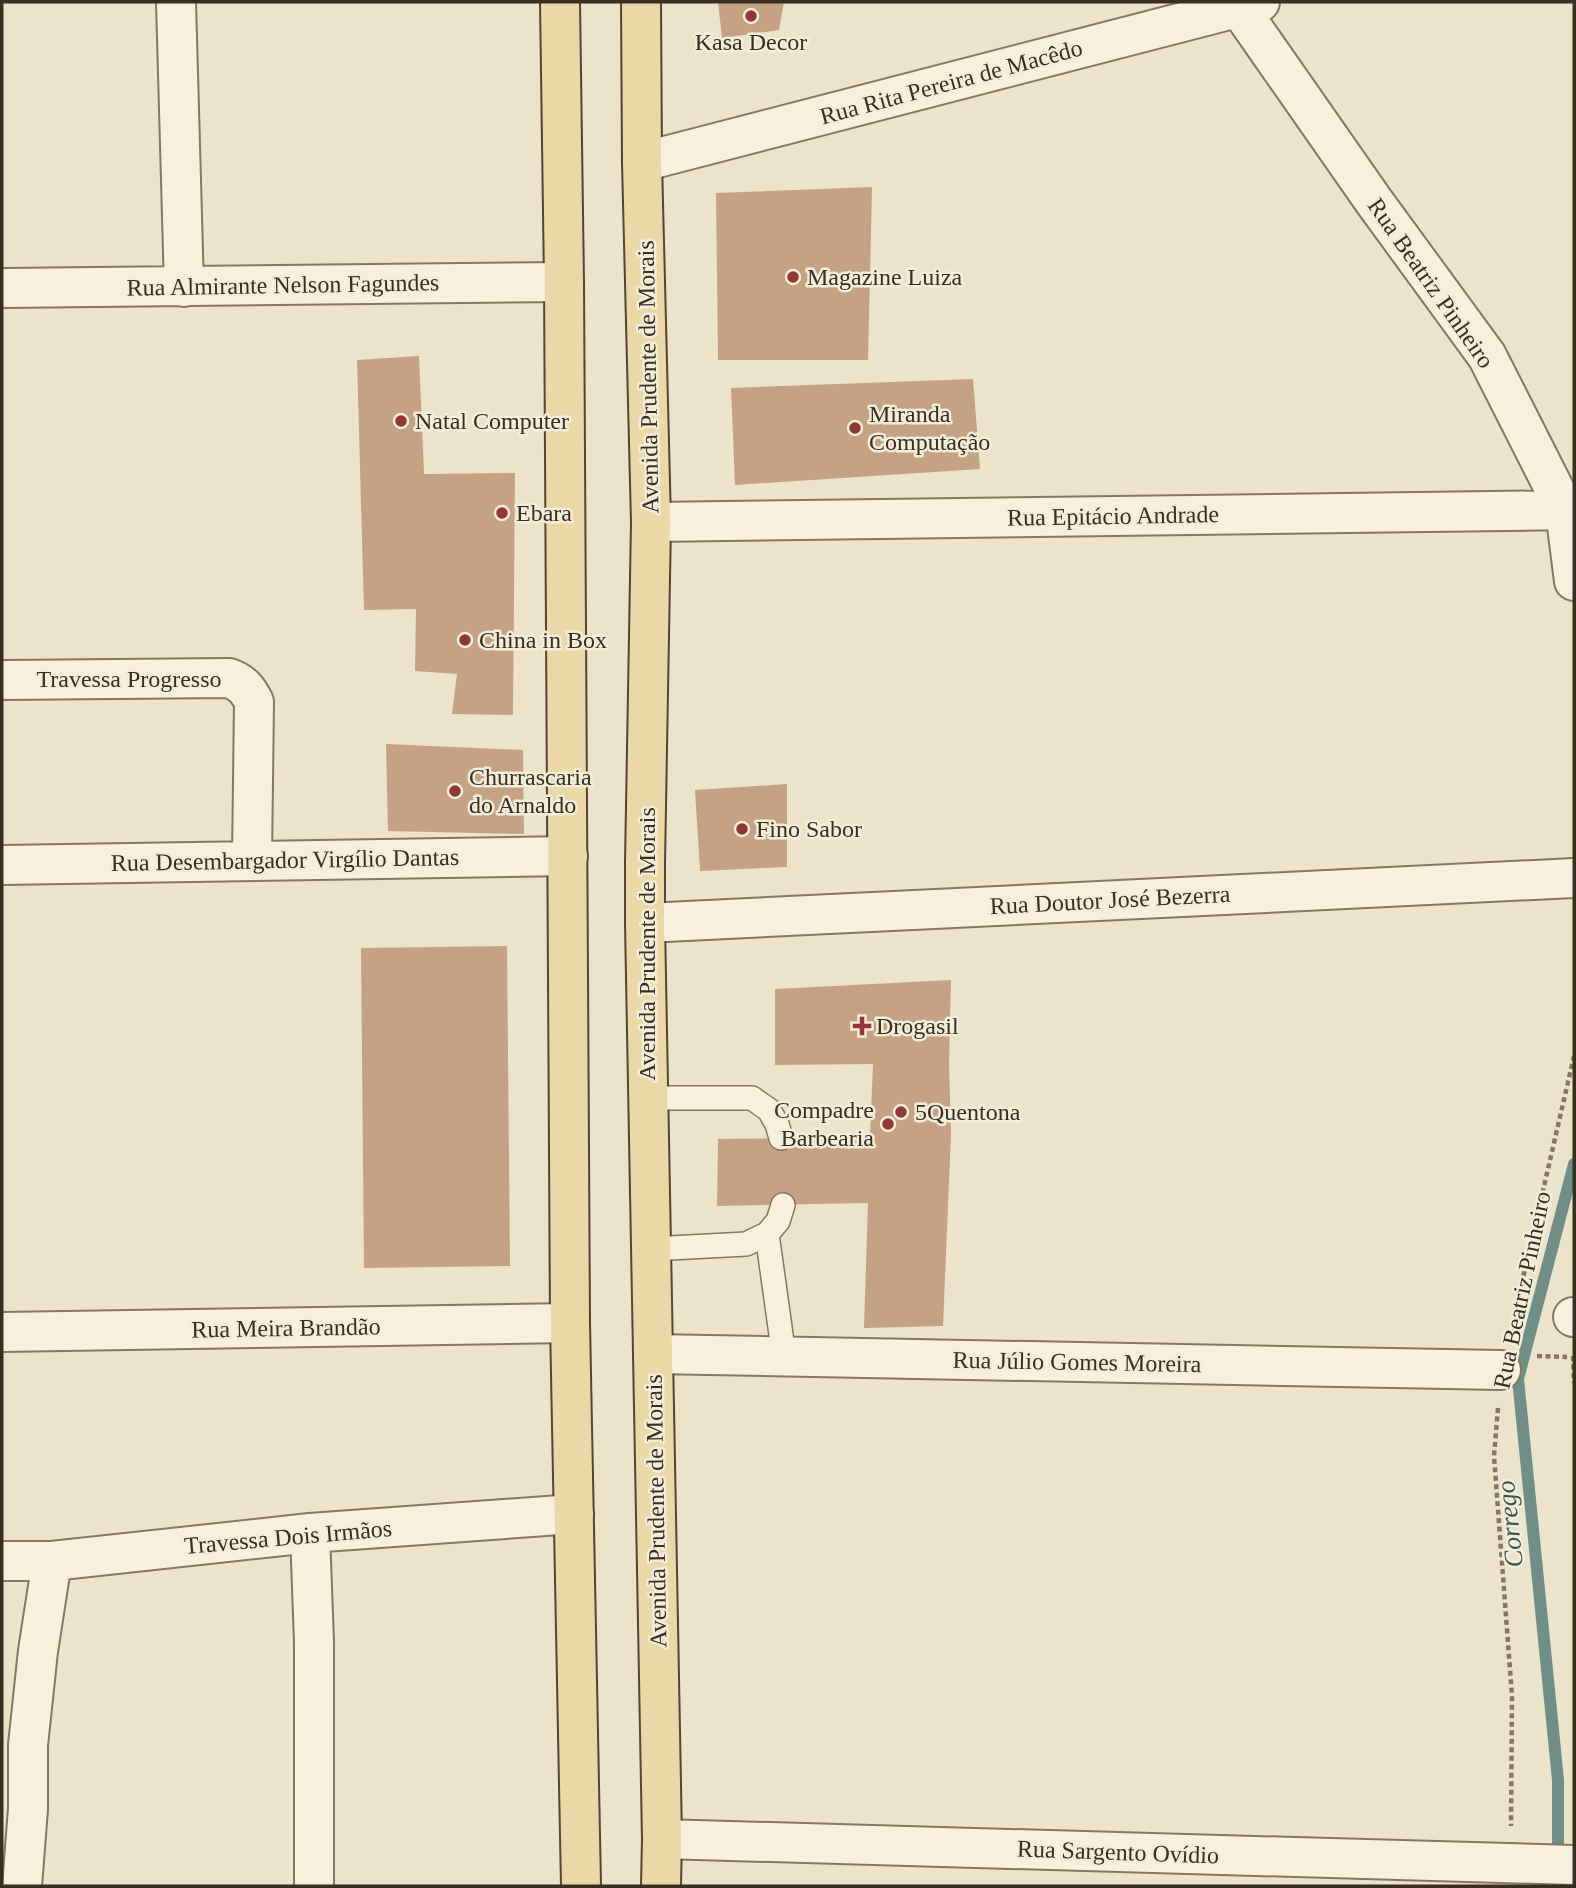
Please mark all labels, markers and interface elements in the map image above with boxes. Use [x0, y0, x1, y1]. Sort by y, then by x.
marker: Kasa Decor [743, 8, 759, 24]
place label: Kasa Decor [695, 29, 807, 55]
street label: Rua Rita Pereira de Macêdo [817, 34, 1085, 130]
street label: Rua Beatriz Pinheiro [1363, 193, 1499, 373]
street label: Avenida Prudente de Morais [633, 240, 663, 514]
place label: Magazine Luiza [807, 264, 963, 290]
street label: Rua Almirante Nelson Fagundes [126, 269, 440, 301]
marker: Magazine Luiza [785, 269, 801, 285]
place label: Miranda Computação [869, 401, 990, 455]
place label: Natal Computer [415, 408, 569, 434]
marker: Natal Computer [393, 413, 409, 429]
marker: Miranda Computação [847, 420, 863, 436]
place label: Ebara [516, 500, 572, 526]
street label: Rua Epitácio Andrade [1007, 501, 1219, 531]
marker: Ebara [494, 505, 510, 521]
place label: China in Box [479, 627, 607, 653]
marker: China in Box [457, 632, 473, 648]
street label: Travessa Progresso [36, 666, 222, 692]
place label: Churrascaria do Arnaldo [469, 764, 592, 818]
marker: Churrascaria do Arnaldo [447, 783, 463, 799]
street label: Avenida Prudente de Morais [634, 807, 660, 1081]
place label: Fino Sabor [756, 816, 862, 842]
marker: Fino Sabor [734, 821, 750, 837]
street label: Rua Desembargador Virgílio Dantas [111, 844, 459, 876]
street label: Rua Doutor José Bezerra [989, 881, 1231, 919]
place label: Drogasil [876, 1013, 959, 1039]
marker: Drogasil [854, 1018, 870, 1034]
place label: Compadre Barbearia [774, 1097, 874, 1151]
place label: 5Quentona [915, 1099, 1021, 1125]
marker: 5Quentona [893, 1104, 909, 1120]
marker: Compadre Barbearia [880, 1116, 896, 1132]
street label: Rua Beatriz Pinheiro [1488, 1189, 1556, 1391]
street label: Rua Meira Brandão [191, 1313, 381, 1343]
street label: Rua Júlio Gomes Moreira [952, 1347, 1202, 1377]
street label: Avenida Prudente de Morais [641, 1374, 671, 1648]
water label: Corrego [1491, 1479, 1529, 1569]
street label: Travessa Dois Irmãos [183, 1515, 393, 1559]
street label: Rua Sargento Ovídio [1016, 1835, 1220, 1869]

